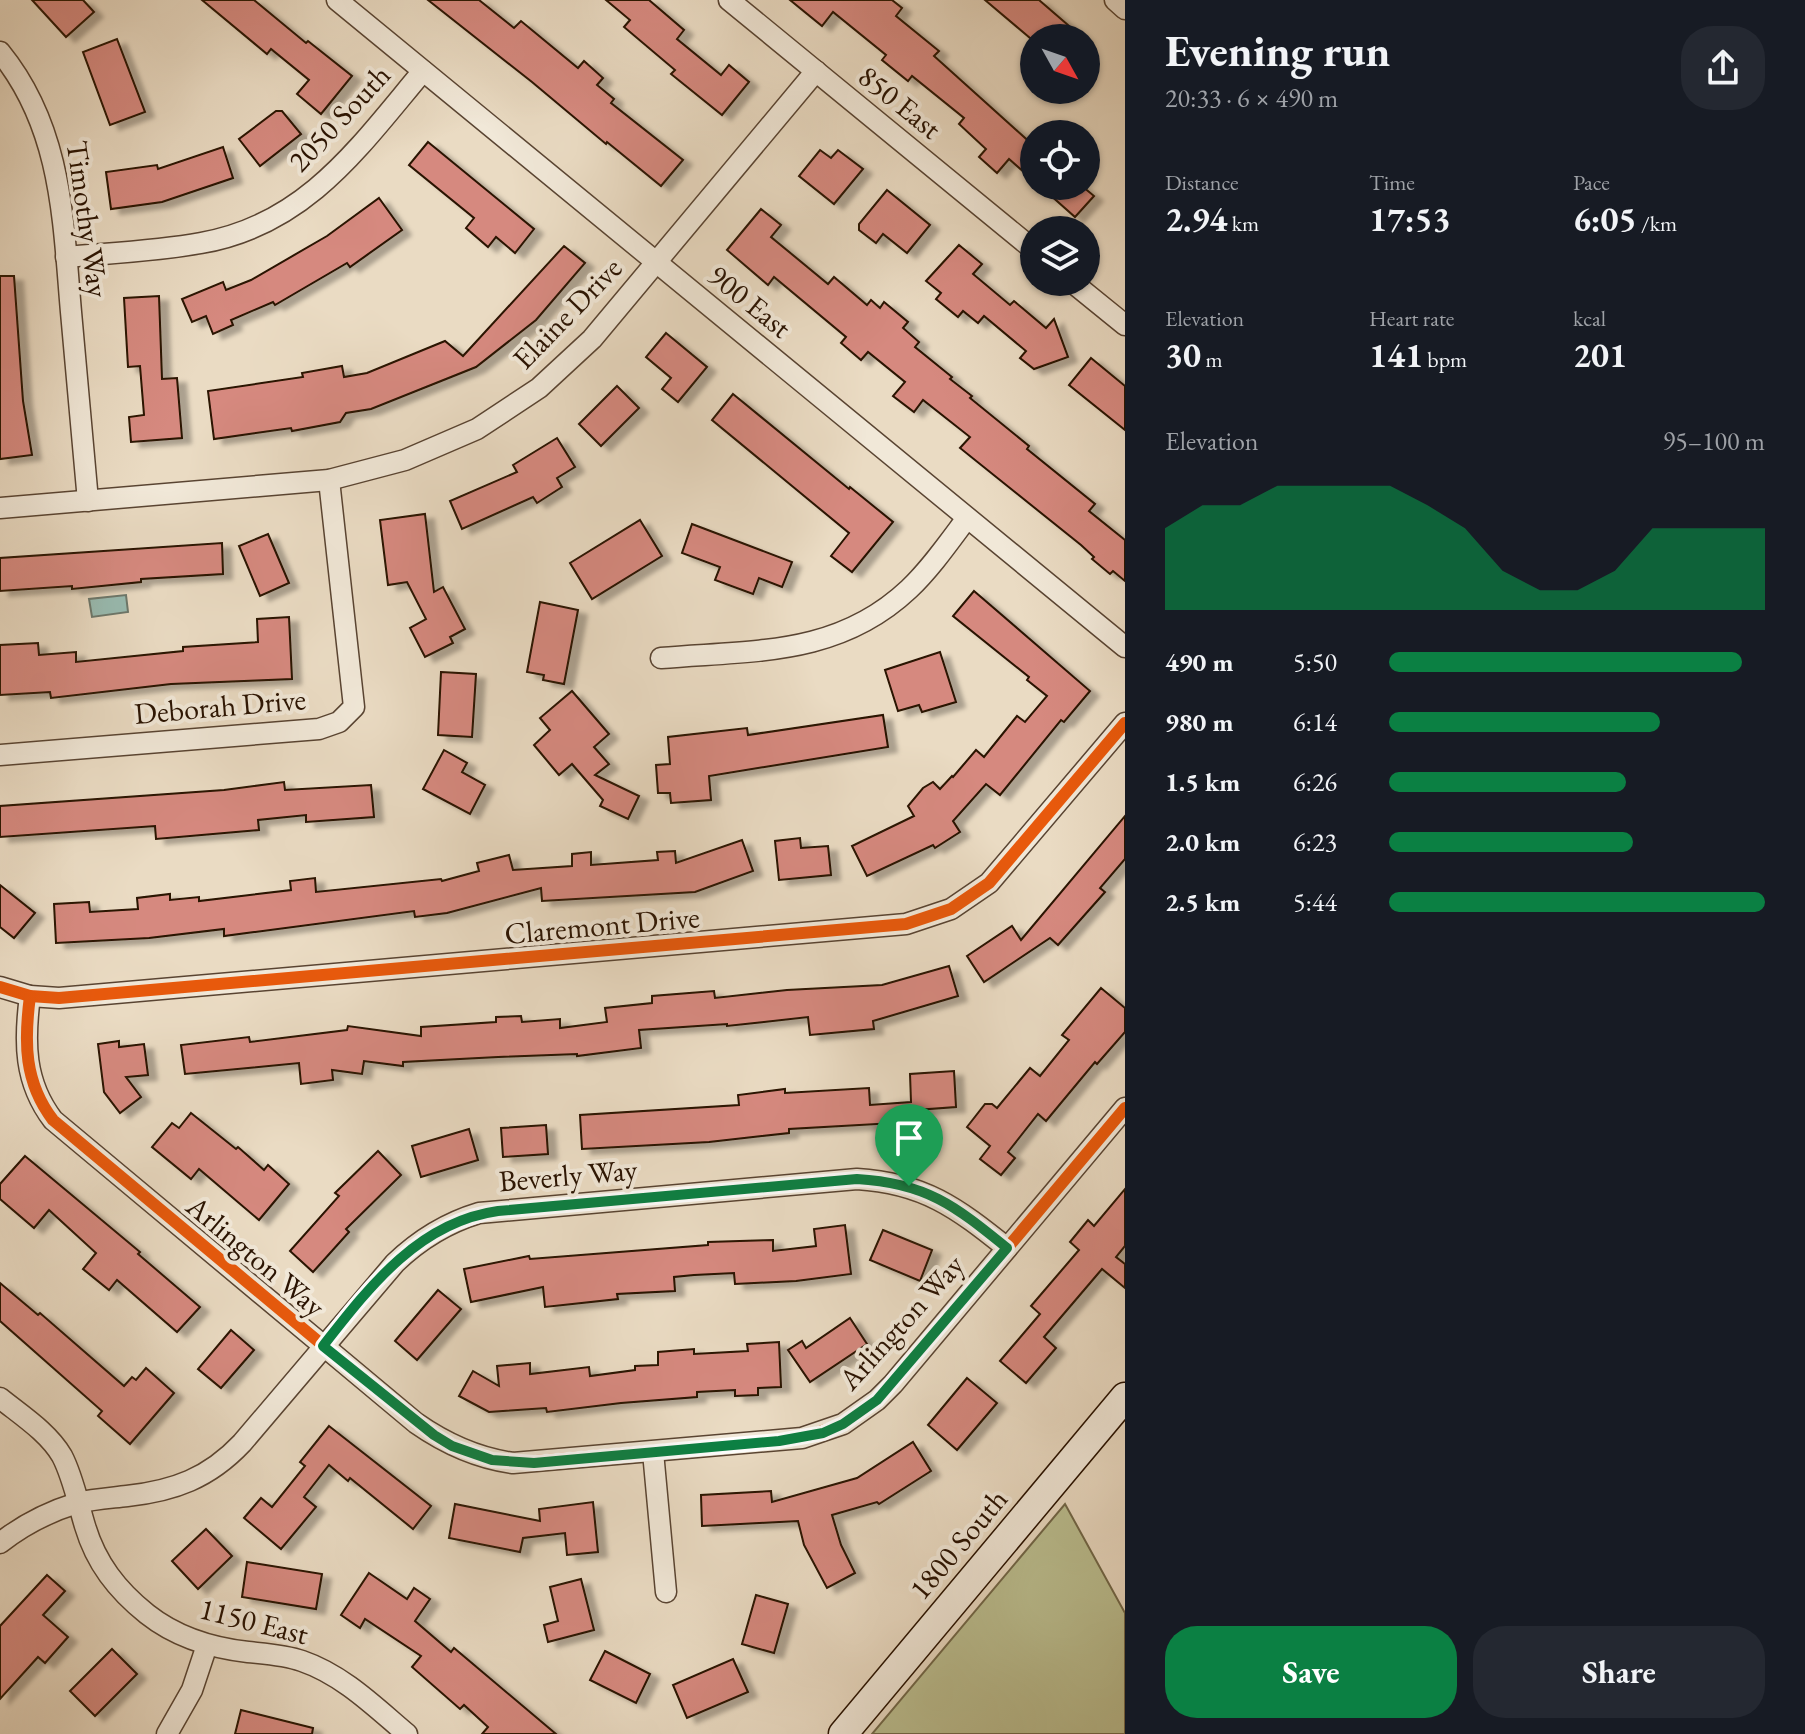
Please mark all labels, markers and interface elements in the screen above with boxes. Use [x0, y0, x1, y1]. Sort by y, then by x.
text: Evening run [1165, 22, 1390, 79]
north arrow [1020, 24, 1100, 104]
map controls [1020, 24, 1100, 296]
button: share [1681, 26, 1765, 110]
street label: 2050 South [279, 56, 399, 180]
street label: 850 East [850, 56, 950, 148]
text: 20:33 · 6 × 490 m [1165, 81, 1338, 115]
button: locate [1020, 120, 1100, 200]
street label: Timothy Way [58, 138, 118, 301]
text: Distance [1165, 168, 1238, 197]
text: Time [1369, 168, 1415, 197]
text: Pace [1573, 168, 1610, 197]
text: 2.94 [1165, 197, 1227, 241]
text: 17:53 [1369, 197, 1451, 241]
text: 6:05 [1573, 197, 1637, 241]
text: km [1227, 209, 1259, 238]
text: /km [1637, 209, 1677, 238]
button: layers [1020, 216, 1100, 296]
street label: Elaine Drive [504, 249, 630, 377]
street label: 900 East [700, 255, 800, 347]
text: Elevation [1165, 304, 1244, 333]
text: Heart rate [1369, 304, 1454, 333]
text: kcal [1573, 304, 1606, 333]
text: 30 [1165, 333, 1201, 377]
text: 141 [1369, 333, 1423, 377]
text: 201 [1573, 333, 1627, 377]
text: m [1201, 345, 1223, 374]
text: bpm [1423, 345, 1467, 374]
text: Elevation [1165, 424, 1259, 458]
text: 95–100 m [1663, 424, 1765, 458]
text: 490 m [1165, 645, 1233, 679]
text: 5:50 [1293, 645, 1337, 679]
street label: Deborah Drive [133, 679, 307, 733]
text: 980 m [1165, 705, 1233, 739]
text: 6:14 [1293, 705, 1337, 739]
text: 1.5 km [1165, 765, 1240, 799]
text: 6:26 [1293, 765, 1337, 799]
text: 2.0 km [1165, 825, 1240, 859]
text: 6:23 [1293, 825, 1337, 859]
text: 2.5 km [1165, 885, 1240, 919]
text: 5:44 [1293, 885, 1337, 919]
street label: Claremont Drive [503, 897, 701, 953]
pin [875, 1104, 943, 1186]
icon: arrive [887, 1116, 931, 1160]
street label: Beverly Way [497, 1149, 640, 1200]
street label: Arlington Way [178, 1186, 334, 1326]
street label: Arlington Way [829, 1245, 973, 1399]
street label: 1800 South [900, 1480, 1016, 1608]
street label: 1150 East [195, 1589, 313, 1653]
button: Save [1165, 1626, 1457, 1718]
button: Share [1473, 1626, 1765, 1718]

